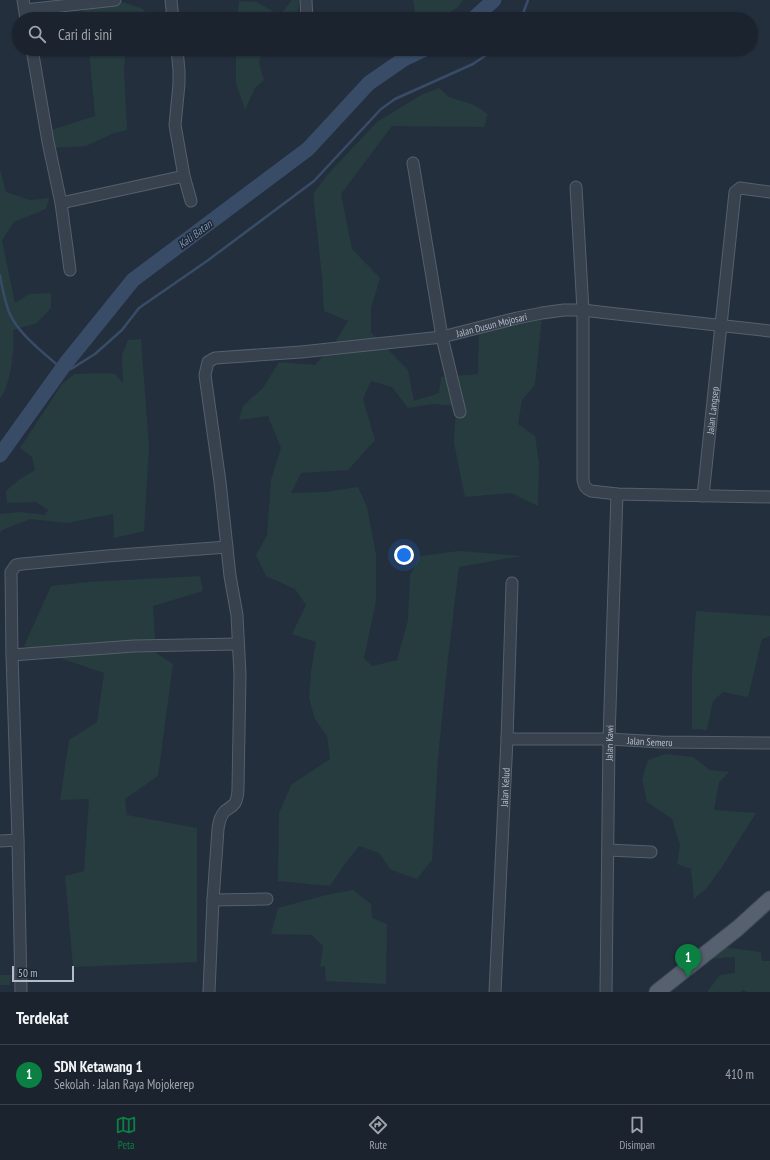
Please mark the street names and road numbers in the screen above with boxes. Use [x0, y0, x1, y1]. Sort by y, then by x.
street label: Jalan Dusun Mojosari [454, 310, 528, 340]
street label: Jalan Langsep [704, 386, 722, 436]
street label: Jalan Kawi [603, 725, 616, 762]
street label: Jalan Semeru [626, 734, 673, 749]
street label: Jalan Kelud [498, 767, 513, 808]

